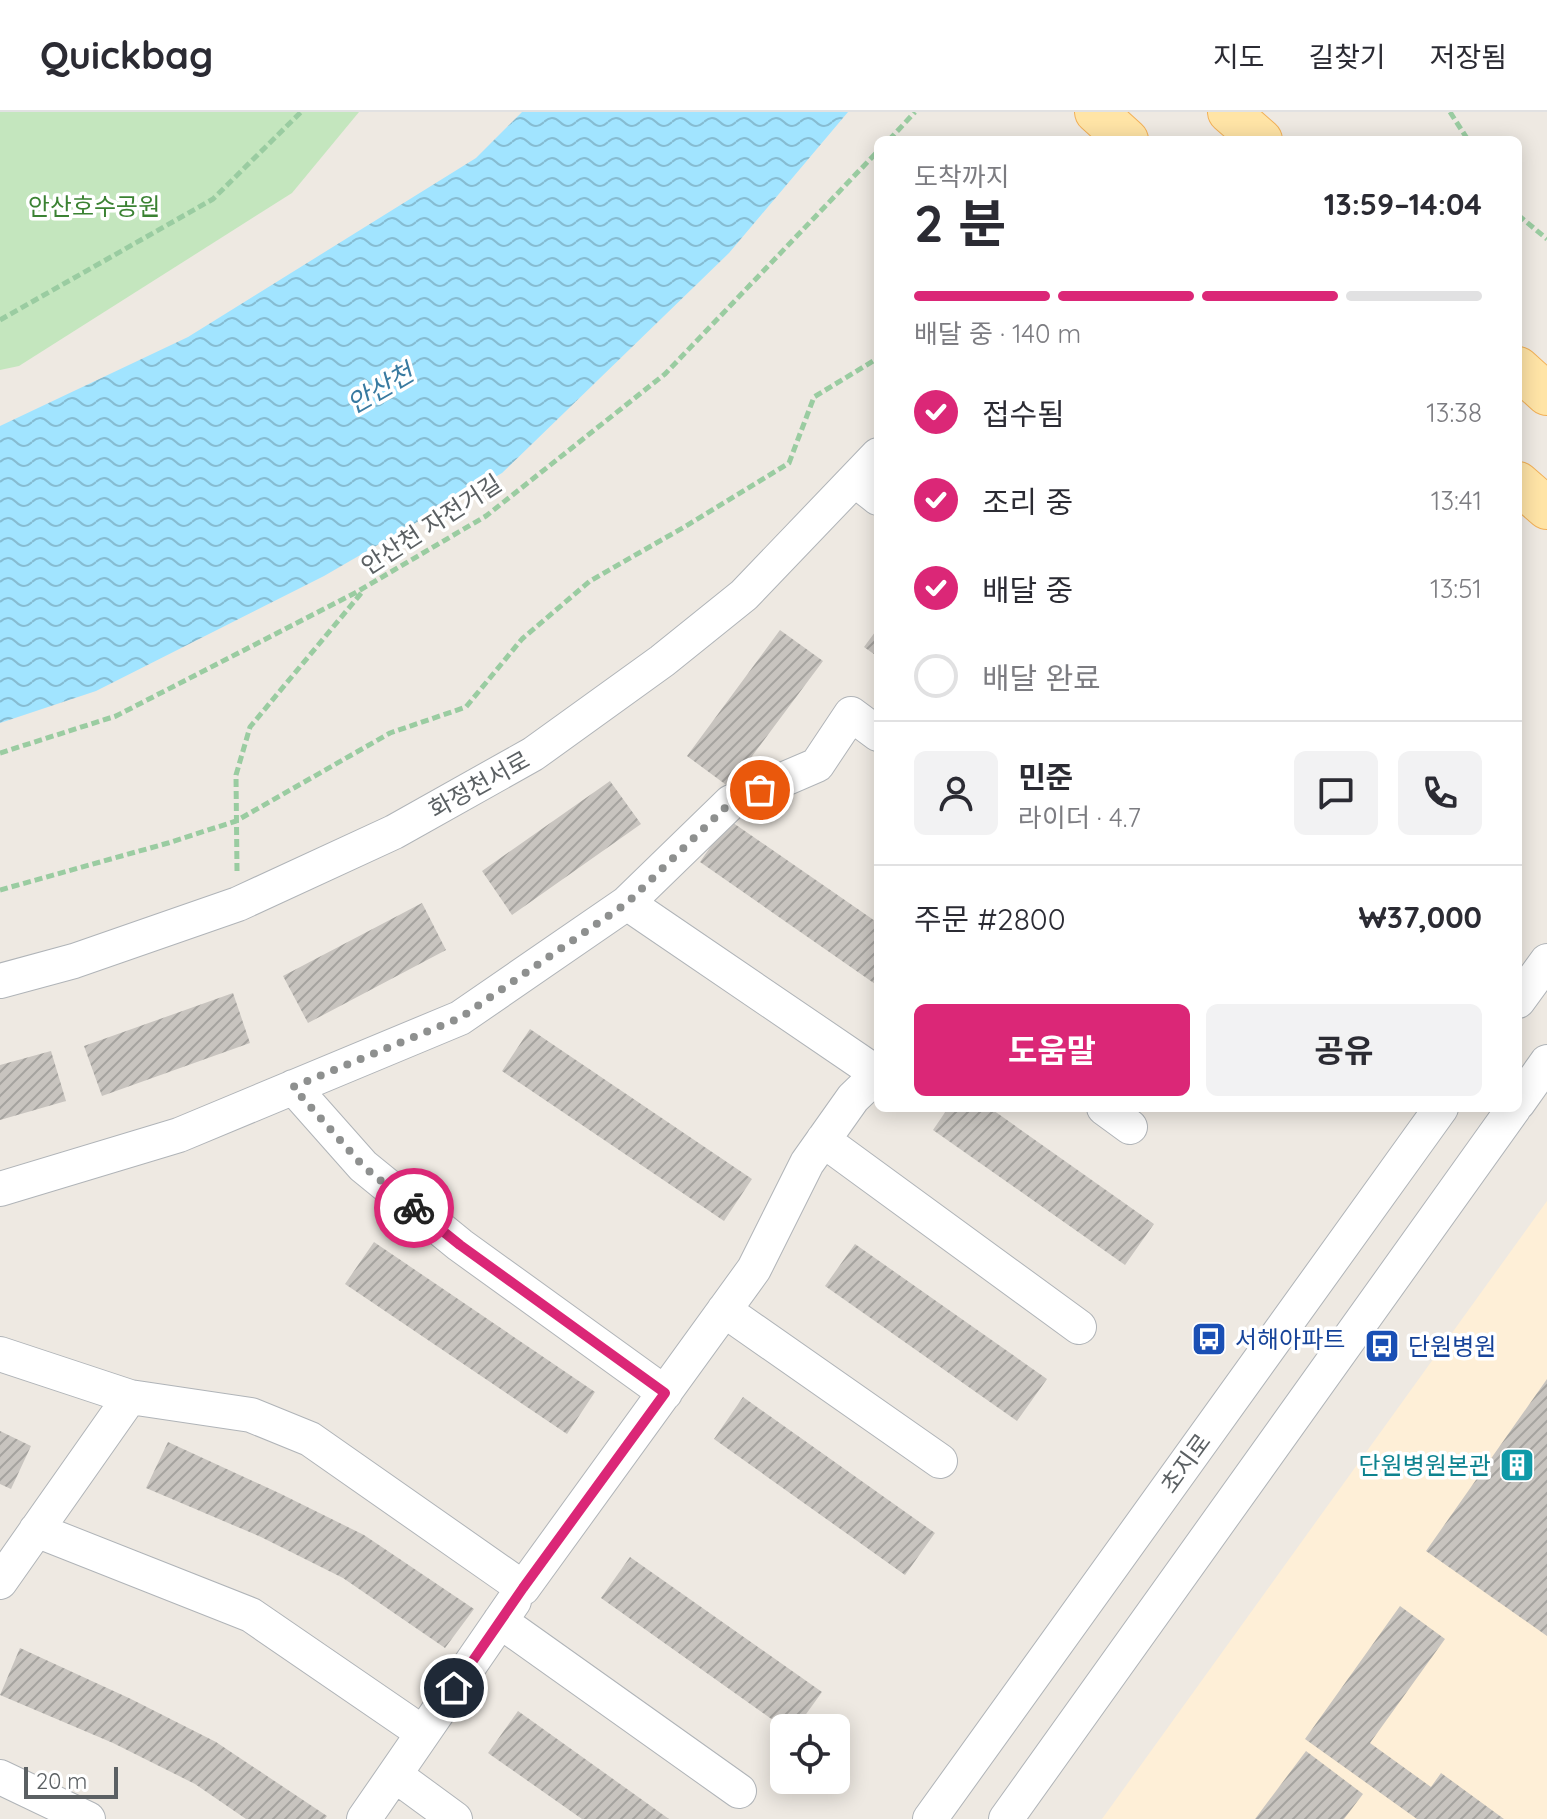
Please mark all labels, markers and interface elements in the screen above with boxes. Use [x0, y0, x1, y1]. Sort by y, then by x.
text: Quickbag [40, 31, 213, 79]
text: 지도 [1213, 39, 1264, 74]
text: 길찾기 [1308, 39, 1386, 74]
text: 저장됨 [1430, 39, 1507, 74]
text: 도착까지 [914, 160, 1010, 193]
text: 13:59–14:04 [1324, 185, 1482, 223]
text: 2 분 [914, 190, 1006, 255]
park label: 안산호수공원 [28, 191, 160, 221]
text: 배달 중 · 140 m [914, 317, 1081, 350]
water label: 안산천 [341, 354, 422, 420]
icon: check [914, 390, 958, 434]
text: 접수됨 [982, 395, 1065, 433]
text: 13:38 [1426, 396, 1482, 429]
street label: 안산천 자전거길 [355, 468, 507, 580]
icon: check [914, 478, 958, 522]
text: 조리 중 [982, 483, 1073, 521]
text: 13:41 [1431, 484, 1482, 517]
icon: check [914, 566, 958, 610]
text: 배달 중 [982, 571, 1073, 609]
text: 13:51 [1430, 572, 1482, 605]
text: 배달 완료 [982, 659, 1101, 697]
street label: 화정천서로 [423, 744, 535, 824]
button: person [914, 751, 998, 835]
button: chat [1294, 751, 1378, 835]
button: phone [1398, 751, 1482, 835]
pin [726, 756, 794, 824]
text: 민준 [1018, 758, 1073, 796]
icon: bag [738, 768, 782, 812]
text: 라이더 · 4.7 [1018, 801, 1141, 834]
text: ₩37,000 [1359, 898, 1482, 936]
text: 주문 #2800 [914, 900, 1066, 938]
button: 도움말 [914, 1004, 1190, 1096]
button: 공유 [1206, 1004, 1482, 1096]
courier [374, 1168, 454, 1248]
icon: bike [392, 1186, 436, 1230]
bus stop icon: 서해아파트 [1190, 1320, 1228, 1358]
place label: 서해아파트 [1235, 1324, 1345, 1354]
bus stop icon: 단원병원 [1363, 1327, 1401, 1365]
place label: 단원병원 [1408, 1331, 1496, 1361]
street label: 초지로 [1153, 1427, 1217, 1499]
building icon: 단원병원본관 [1498, 1446, 1536, 1484]
place label: 단원병원본관 [1359, 1450, 1491, 1480]
pin [420, 1654, 488, 1722]
icon: home [432, 1666, 476, 1710]
map controls [770, 1714, 850, 1794]
button: locate [770, 1714, 850, 1794]
scale bar [24, 1763, 118, 1799]
text: 20 m [36, 1767, 87, 1795]

